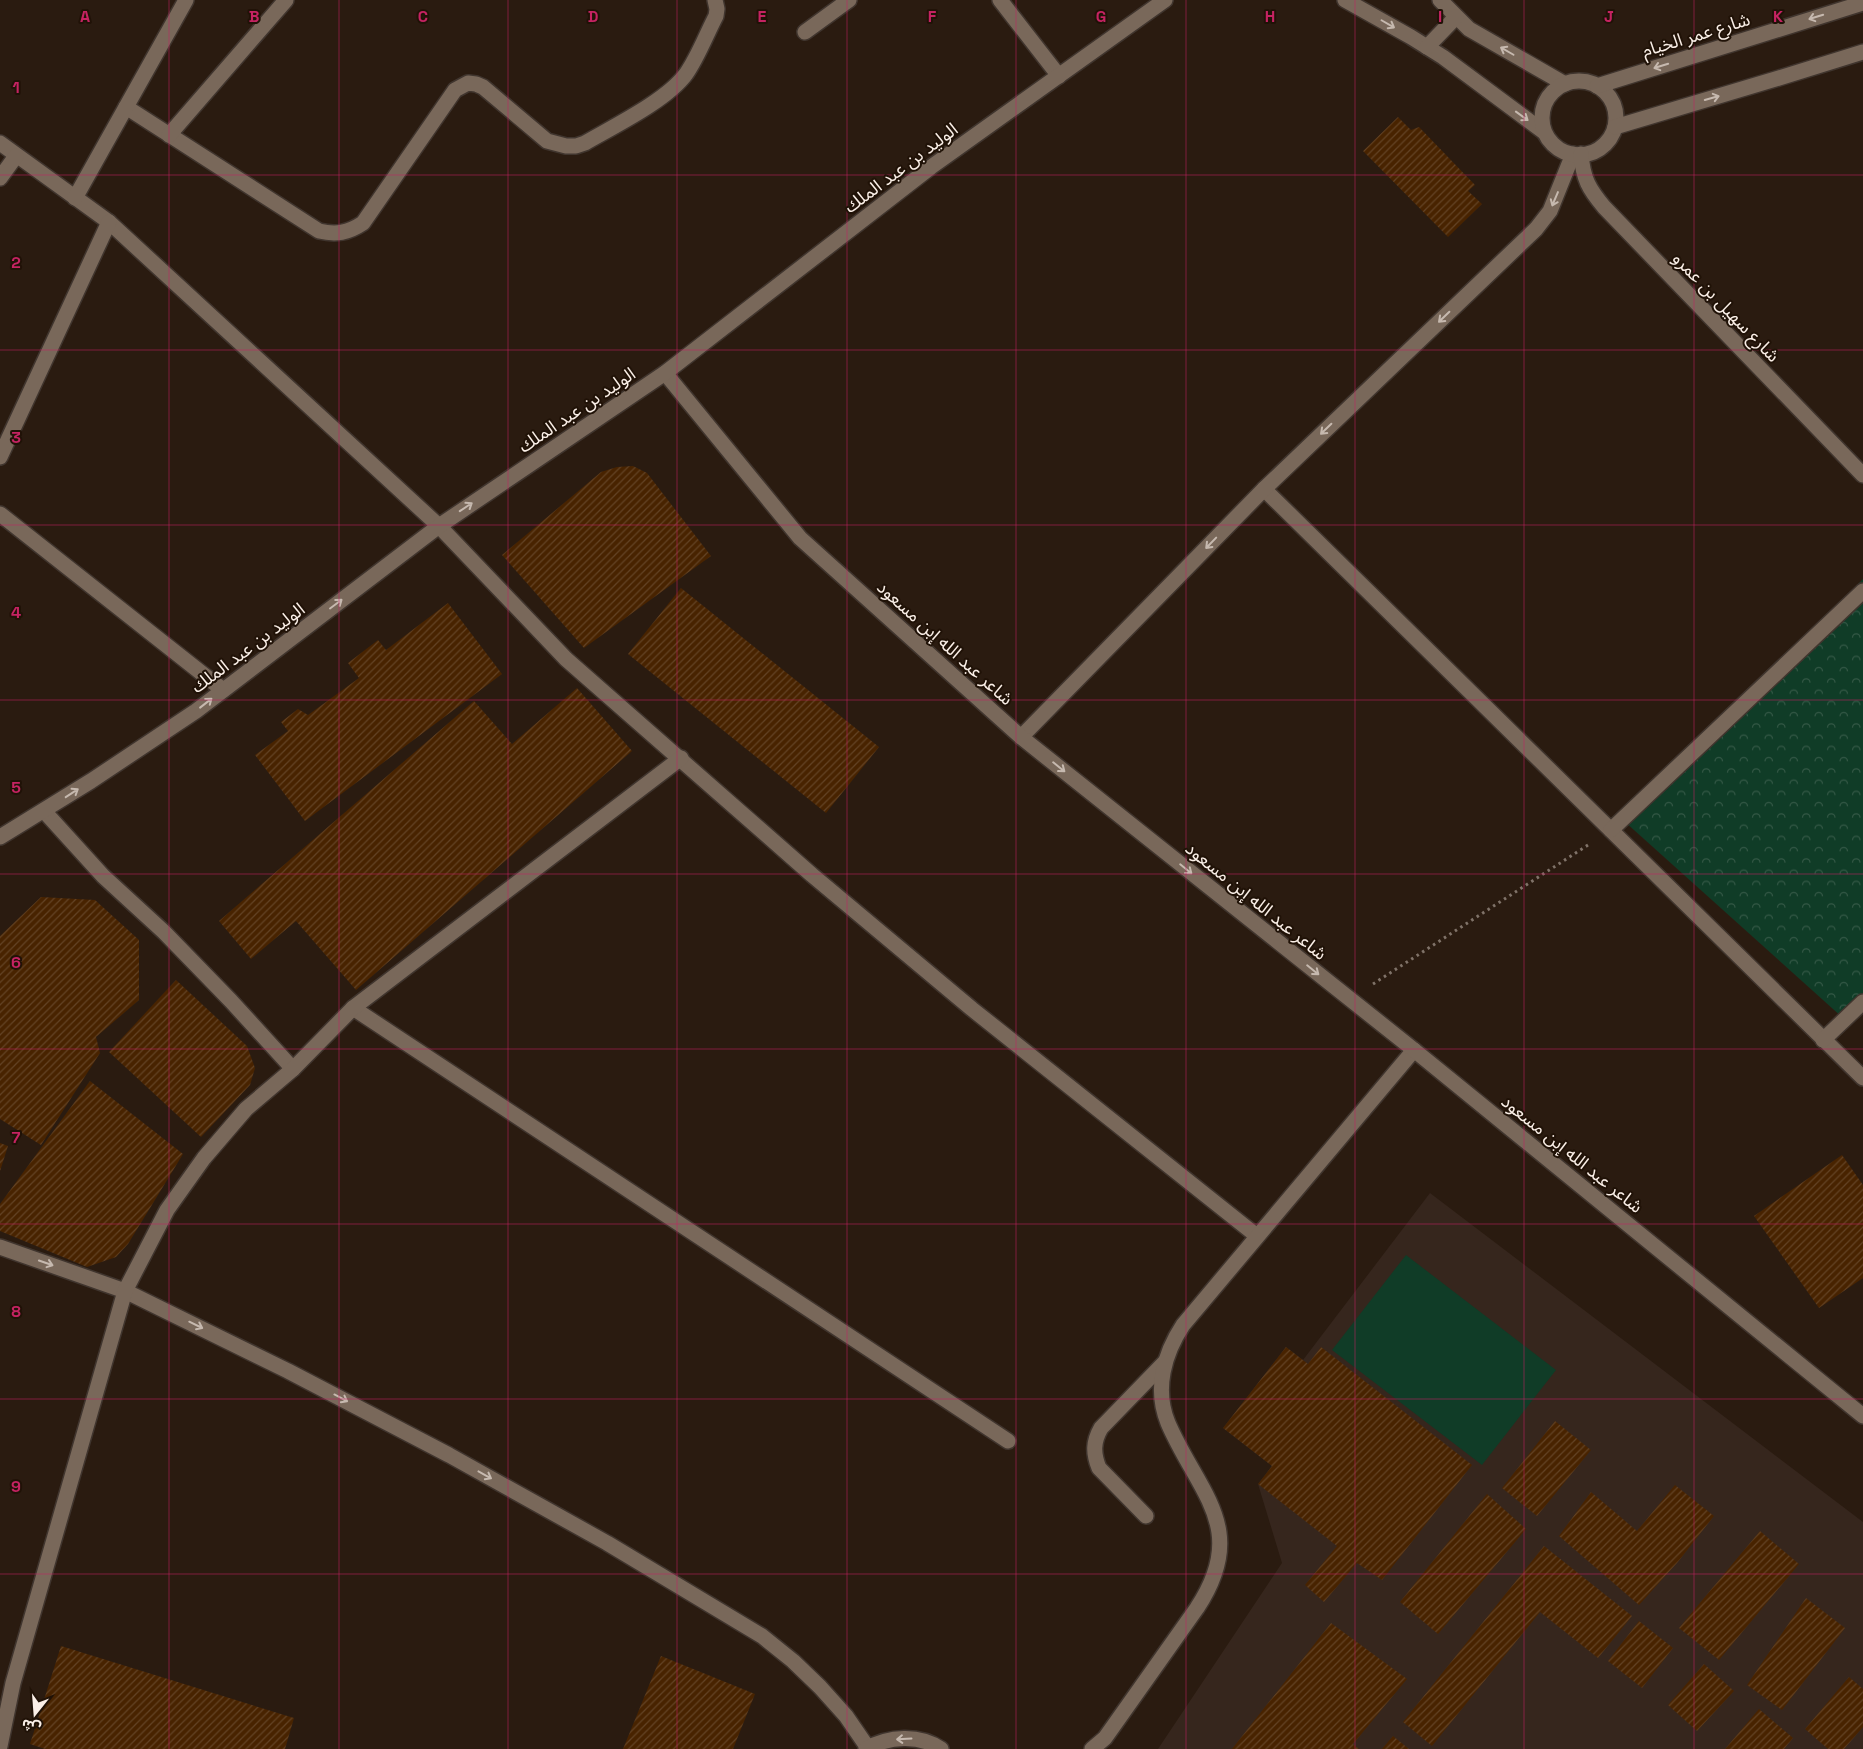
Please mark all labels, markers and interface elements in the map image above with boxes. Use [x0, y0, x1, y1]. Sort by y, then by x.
text: A [80, 6, 90, 27]
text: B [249, 6, 259, 27]
text: C [418, 6, 428, 27]
text: D [588, 6, 598, 27]
text: E [758, 6, 767, 27]
text: F [928, 6, 937, 27]
text: G [1096, 6, 1106, 27]
text: H [1265, 6, 1275, 27]
text: I [1438, 6, 1442, 27]
text: J [1604, 6, 1614, 27]
text: K [1773, 6, 1783, 27]
street label: شارع عمر الخيام [1639, 7, 1754, 65]
one-way arrow [1809, 13, 1825, 23]
one-way arrow [1380, 20, 1394, 30]
one-way arrow [1501, 46, 1515, 56]
one-way arrow [1654, 61, 1670, 71]
text: 1 [12, 77, 20, 98]
one-way arrow [1704, 93, 1720, 103]
one-way arrow [1515, 111, 1529, 121]
street label: الوليد بن عبد الملك [839, 117, 962, 218]
one-way arrow [1549, 191, 1559, 206]
street label: شارع سهيل بن عمرو [1666, 247, 1785, 369]
text: 2 [11, 252, 21, 273]
one-way arrow [1438, 311, 1451, 323]
street label: الوليد بن عبد الملك [514, 362, 640, 457]
one-way arrow [1320, 423, 1333, 435]
text: 3 [11, 427, 21, 448]
one-way arrow [459, 502, 473, 513]
one-way arrow [1205, 536, 1217, 549]
street label: شاعر عبد الله إبن مسعود [872, 575, 1018, 711]
street label: الوليد بن عبد الملك [186, 597, 309, 698]
one-way arrow [329, 599, 342, 610]
text: 4 [11, 602, 21, 623]
one-way arrow [199, 697, 212, 708]
one-way arrow [1052, 762, 1065, 773]
text: 5 [11, 777, 21, 798]
one-way arrow [64, 788, 78, 798]
street label: شاعر عبد الله إبن مسعود [1180, 836, 1332, 966]
one-way arrow [1179, 863, 1192, 874]
text: 6 [11, 952, 21, 973]
one-way arrow [1306, 964, 1319, 975]
street label: شاعر عبد الله إبن مسعود [1496, 1089, 1648, 1219]
text: 7 [12, 1127, 21, 1148]
one-way arrow [38, 1259, 53, 1268]
text: 8 [11, 1301, 21, 1322]
one-way arrow [188, 1321, 203, 1330]
one-way arrow [333, 1394, 348, 1403]
one-way arrow [477, 1470, 491, 1480]
text: 9 [11, 1476, 21, 1497]
north arrow [10, 1689, 60, 1739]
text: ش [19, 1715, 43, 1738]
one-way arrow [896, 1734, 912, 1743]

